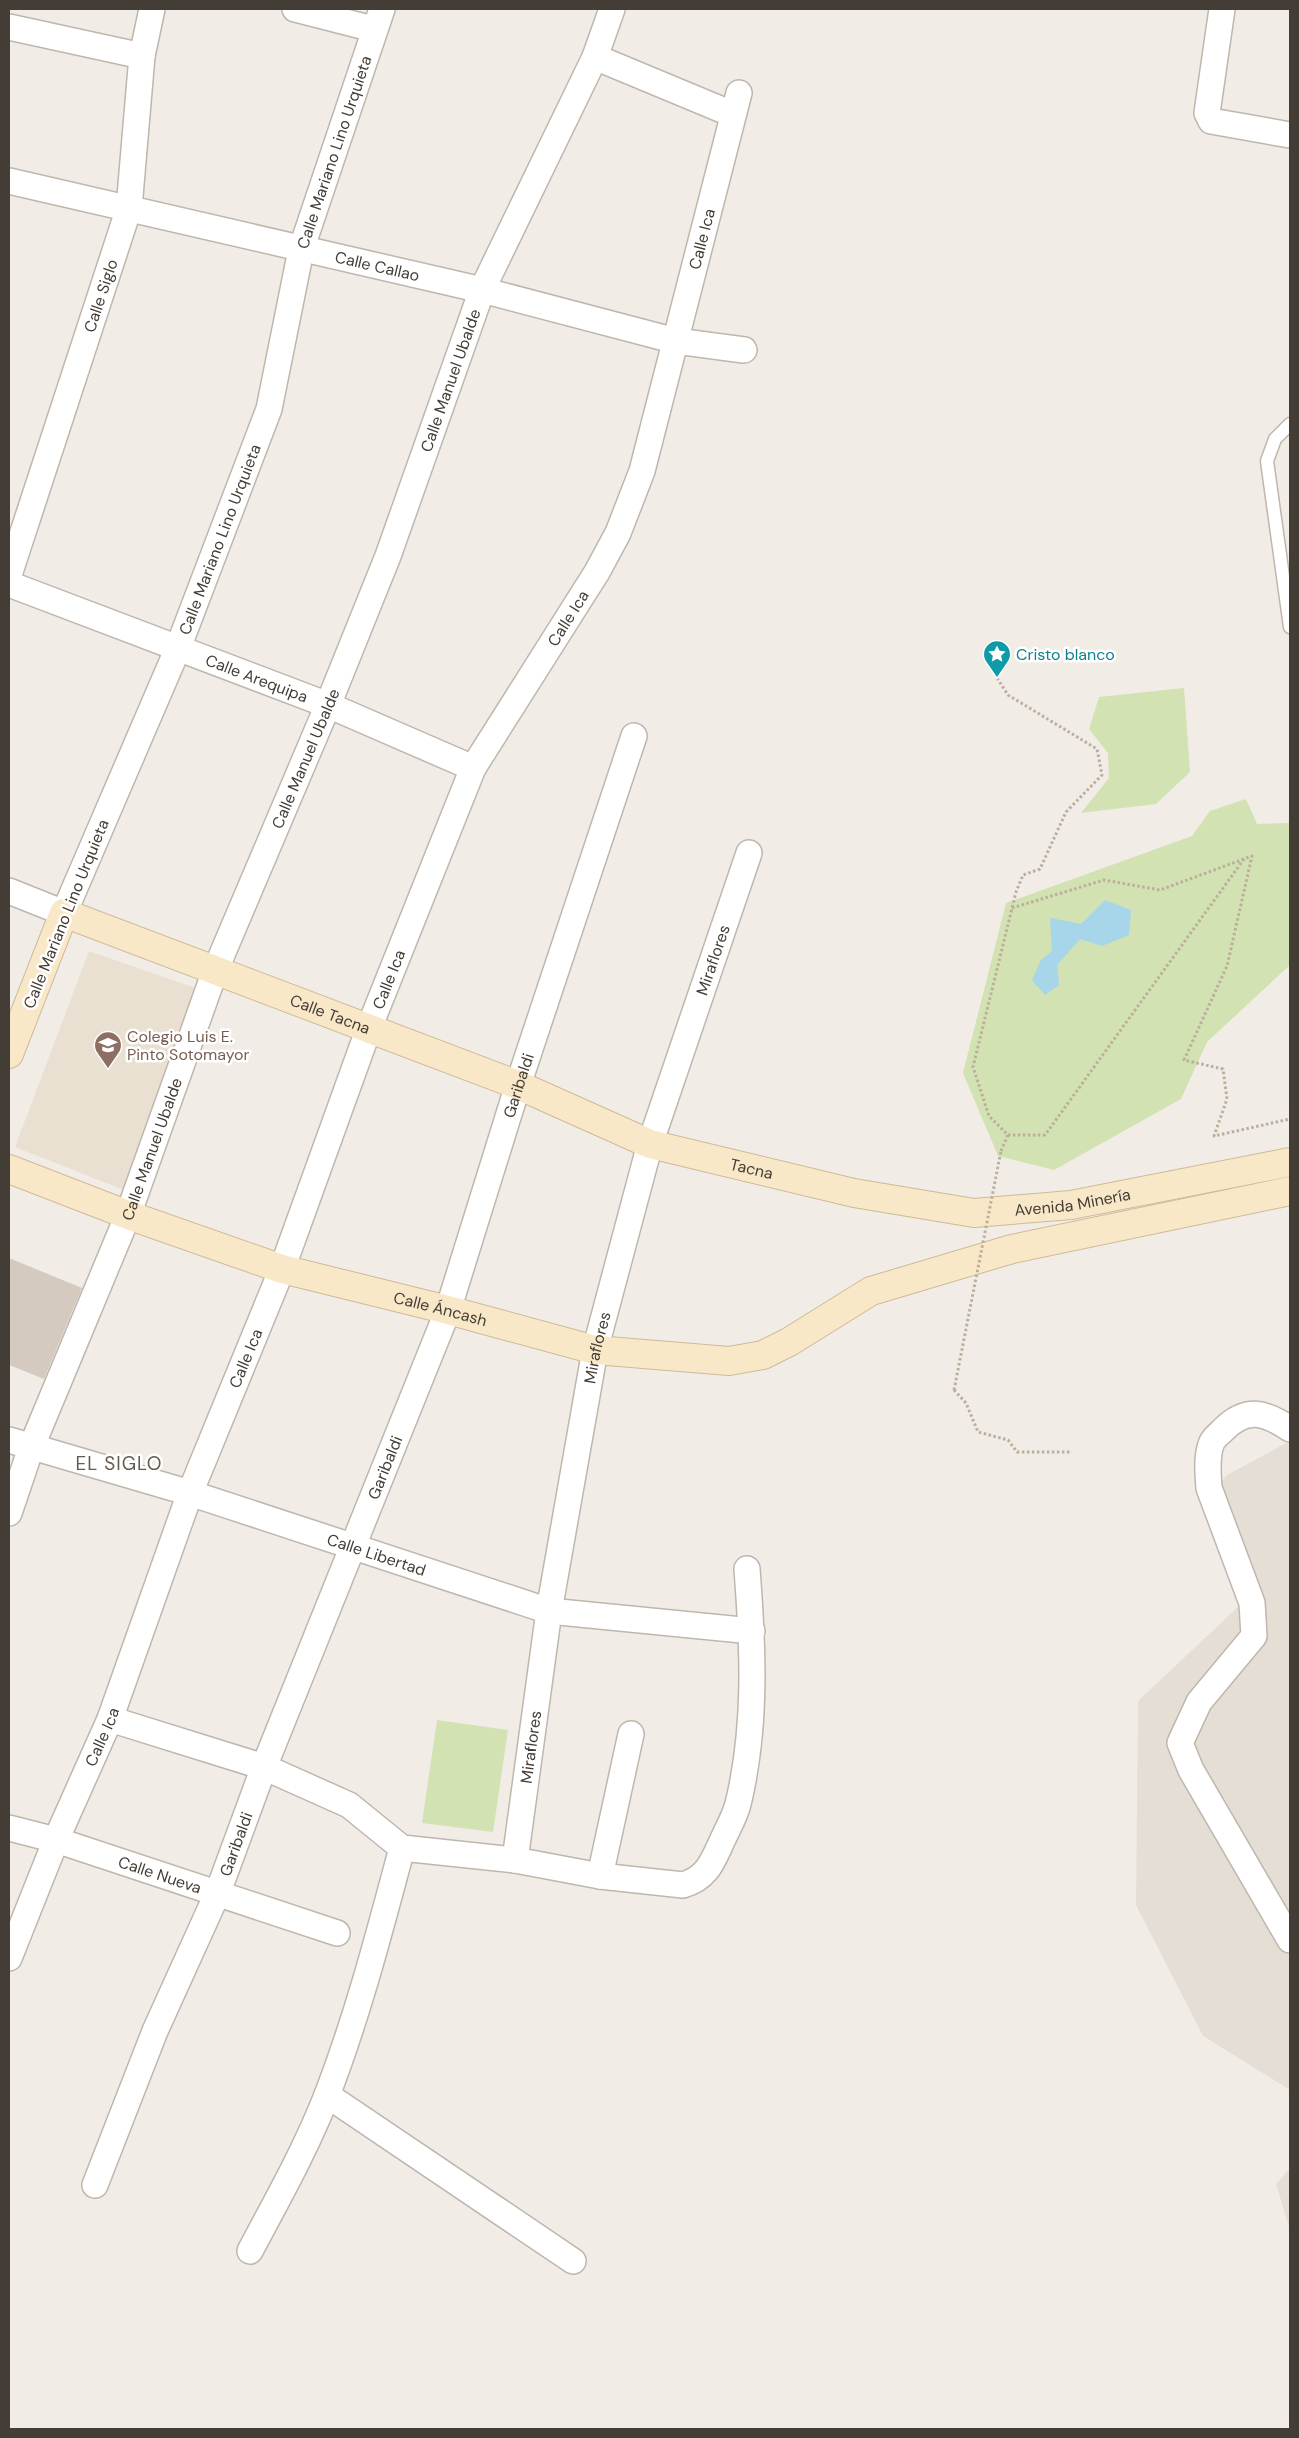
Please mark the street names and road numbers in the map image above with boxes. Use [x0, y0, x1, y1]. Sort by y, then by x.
street label: Calle Mariano Lino Urquieta [292, 53, 376, 251]
street label: Calle Ica [684, 206, 719, 272]
street label: Calle Callao [333, 246, 422, 286]
street label: Calle Siglo [79, 256, 122, 335]
street label: Calle Manuel Ubalde [415, 306, 485, 455]
street label: Calle Mariano Lino Urquieta [174, 441, 265, 638]
street label: Calle Ica [542, 586, 593, 650]
street label: Calle Arequipa [203, 649, 311, 707]
street label: Calle Manuel Ubalde [266, 685, 344, 832]
street label: Calle Mariano Lino Urquieta [18, 816, 114, 1012]
street label: Miraflores [691, 922, 734, 998]
street label: Calle Ica [367, 947, 410, 1012]
street label: Calle Tacna [287, 989, 373, 1039]
street label: Garibaldi [498, 1050, 538, 1120]
street label: Calle Manuel Ubalde [116, 1075, 187, 1223]
street label: Tacna [728, 1153, 775, 1184]
street label: Avenida Minería [1014, 1183, 1132, 1220]
street label: Calle Áncash [392, 1286, 489, 1331]
street label: Miraflores [579, 1309, 615, 1385]
street label: Calle Ica [224, 1325, 267, 1391]
street label: Garibaldi [362, 1433, 407, 1502]
street label: Calle Libertad [324, 1528, 429, 1580]
street label: Calle Ica [80, 1705, 124, 1770]
street label: Miraflores [515, 1709, 546, 1785]
street label: Garibaldi [214, 1809, 257, 1879]
street label: Calle Nueva [116, 1851, 204, 1898]

